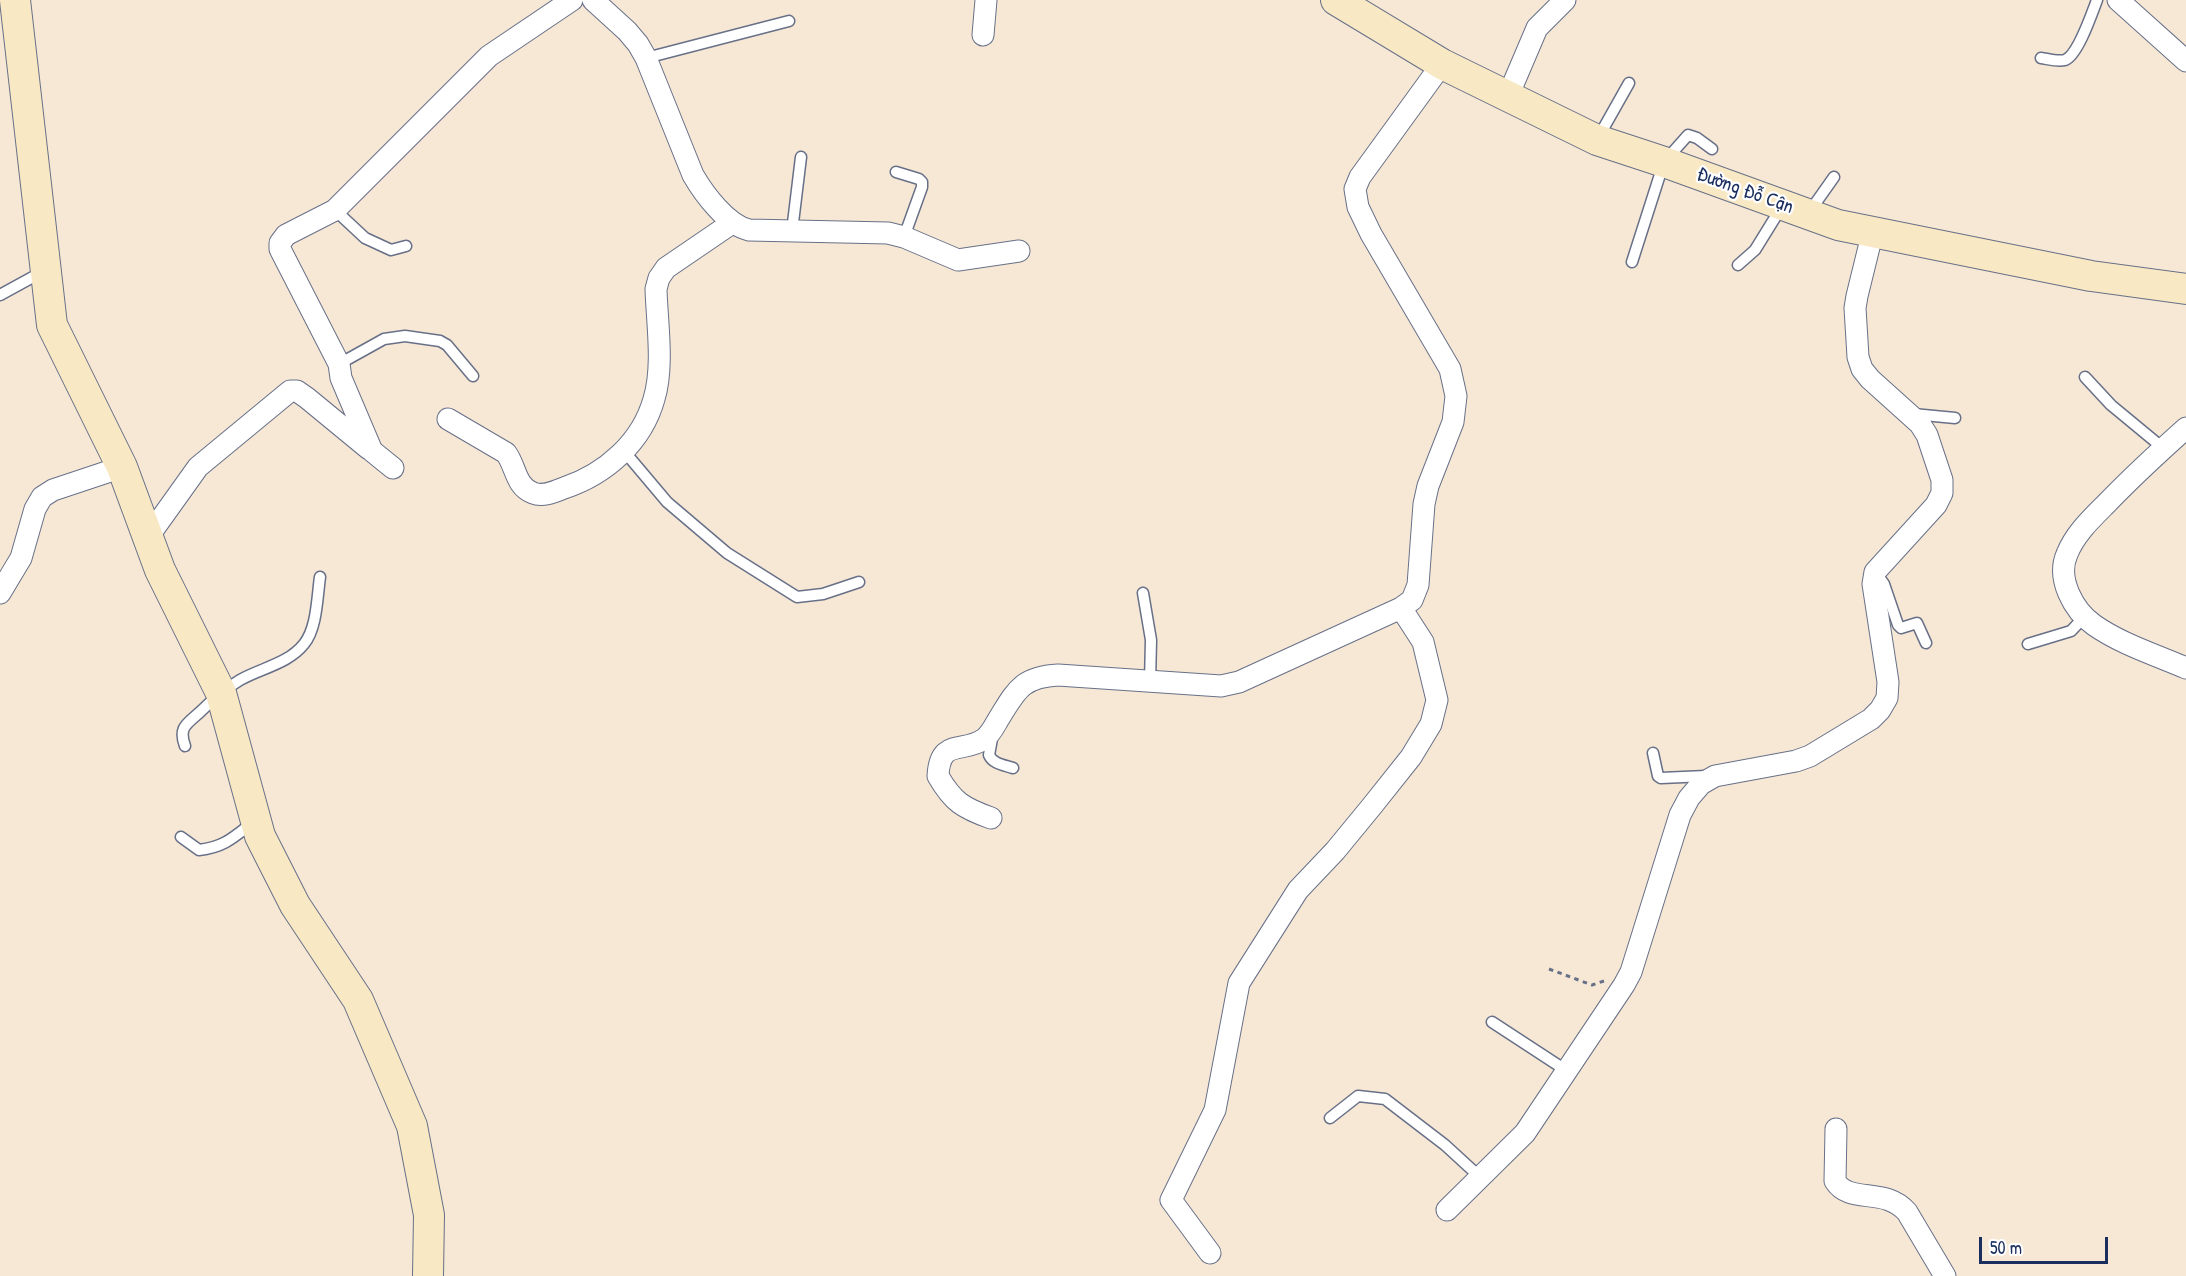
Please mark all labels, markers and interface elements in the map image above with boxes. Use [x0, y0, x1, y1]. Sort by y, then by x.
street label: Đường Đỗ Cận [1693, 162, 1797, 220]
scale bar [1982, 1225, 2111, 1263]
text: 50 m [1990, 1235, 2022, 1260]

